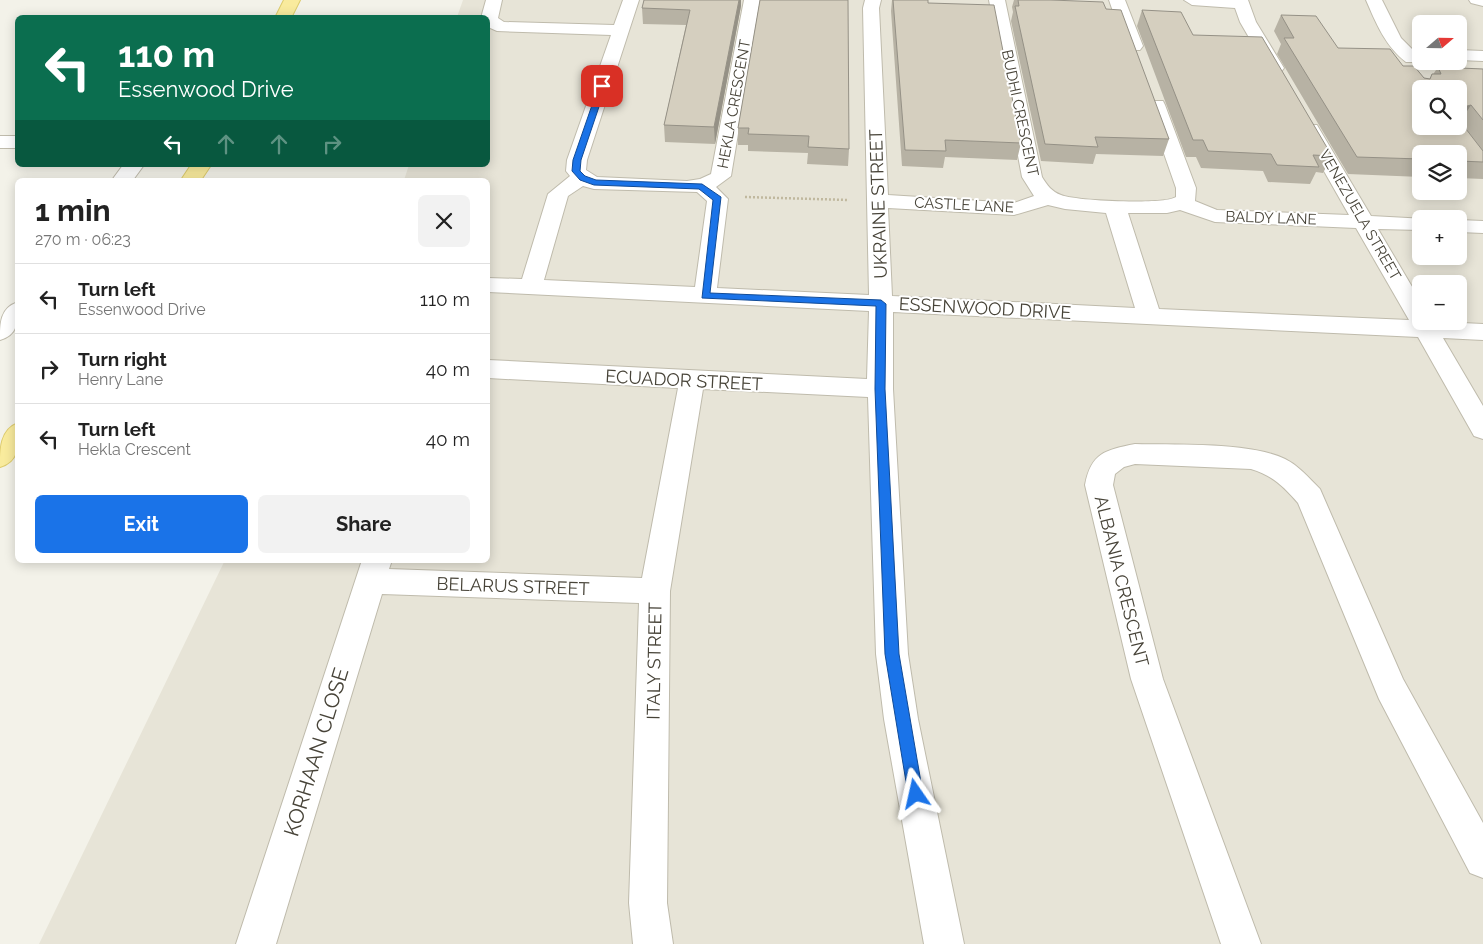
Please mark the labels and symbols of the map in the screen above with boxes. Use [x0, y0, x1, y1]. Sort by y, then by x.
north arrow [1412, 15, 1468, 70]
street label: HEKLA CRESCENT [714, 38, 754, 170]
street label: BUDHI CRESCENT [998, 48, 1042, 178]
pin [581, 65, 623, 107]
street label: UKRAINE STREET [865, 129, 891, 279]
street label: VENEZUELA STREET [1315, 147, 1405, 283]
street label: CASTLE LANE [914, 193, 1014, 217]
street label: BALDY LANE [1225, 207, 1317, 229]
street label: ESSENWOOD DRIVE [898, 293, 1072, 323]
street label: ECUADOR STREET [605, 365, 763, 395]
street label: ALBANIA CRESCENT [1091, 493, 1153, 669]
street label: BELARUS STREET [436, 573, 590, 599]
street label: ITALY STREET [642, 602, 666, 720]
street label: KORHAAN CLOSE [278, 665, 354, 839]
position arrow [889, 767, 941, 819]

